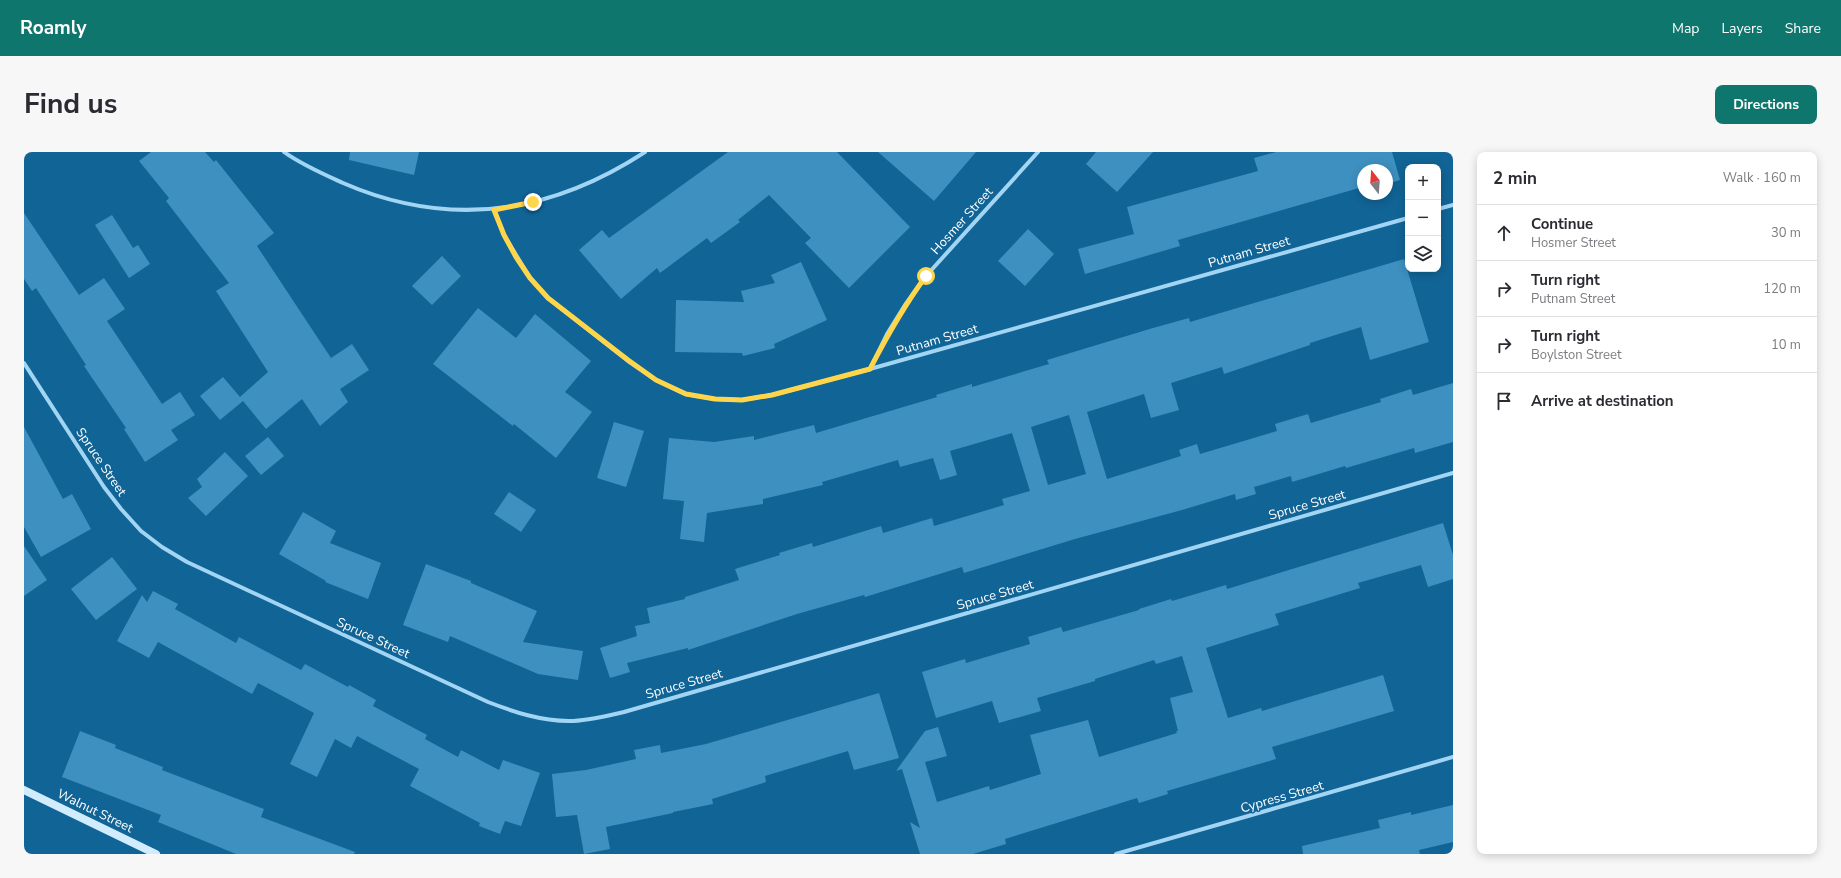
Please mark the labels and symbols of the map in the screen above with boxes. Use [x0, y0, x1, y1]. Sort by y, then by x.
north arrow [1357, 164, 1393, 200]
street label: Hosmer Street [927, 183, 997, 259]
route end [524, 193, 542, 211]
street label: Putnam Street [1206, 232, 1292, 272]
route start [917, 267, 935, 285]
street label: Putnam Street [894, 320, 980, 360]
street label: Spruce Street [71, 424, 131, 500]
street label: Spruce Street [1266, 485, 1348, 525]
street label: Spruce Street [954, 575, 1036, 615]
street label: Spruce Street [333, 613, 413, 663]
street label: Spruce Street [643, 664, 725, 704]
street label: Cypress Street [1238, 776, 1326, 817]
street label: Walnut Street [54, 785, 136, 837]

